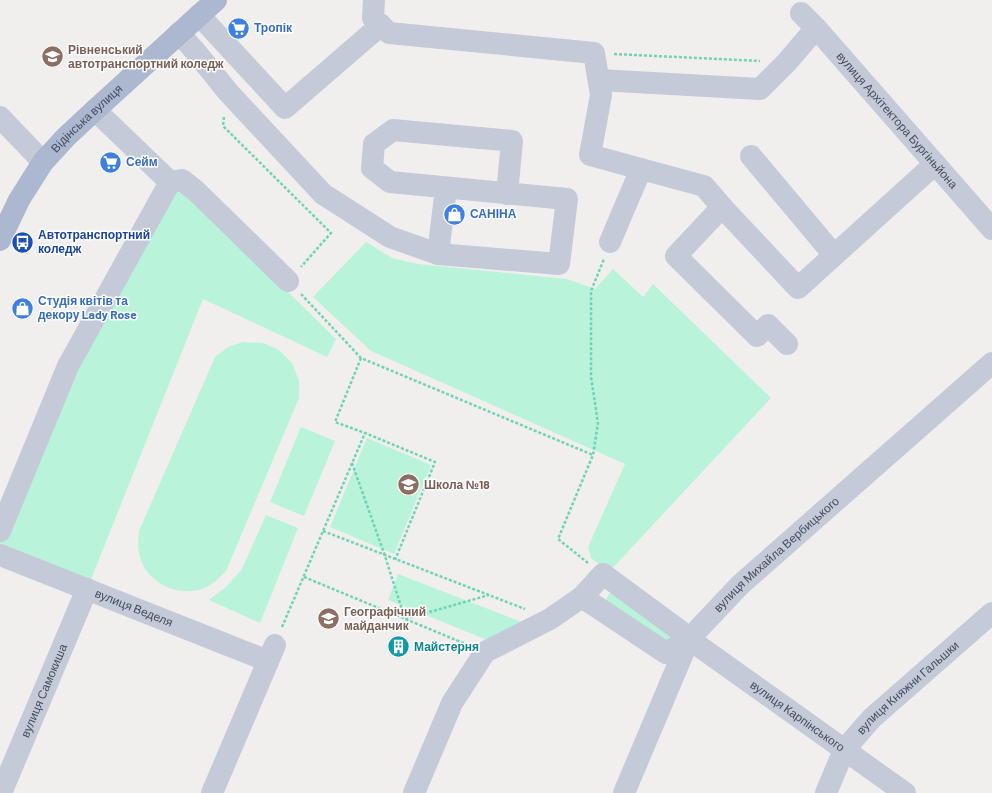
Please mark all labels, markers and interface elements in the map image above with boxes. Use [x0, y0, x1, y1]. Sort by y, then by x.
supermarket icon: Тропік [226, 15, 252, 41]
place label: Тропік [254, 20, 293, 35]
place label: Рівненський автотранспортний коледж [68, 42, 224, 71]
school or university icon: Рівненський автотранспортний коледж [39, 44, 65, 70]
street label: вулиця Архітектора Бургіньйона [834, 49, 961, 191]
street label: Відінська вулиця [48, 81, 125, 155]
supermarket icon: Сейм [97, 149, 123, 175]
place label: Сейм [126, 154, 158, 168]
shop icon: САНІНА [442, 201, 468, 227]
place label: САНІНА [470, 206, 517, 220]
place label: Автотранспортний коледж [38, 227, 150, 256]
bus stop icon: Автотранспортний коледж [10, 229, 36, 255]
place label: Студія квітів та декору Lady Rose [38, 293, 137, 322]
shop icon: Студія квітів та декору Lady Rose [9, 295, 35, 321]
school or university icon: Школа №18 [396, 472, 422, 498]
place label: Школа №18 [424, 477, 490, 491]
street label: вулиця Михайла Вербицького [710, 493, 842, 614]
street label: вулиця Веделя [93, 585, 175, 629]
place label: Географічний майданчик [344, 604, 426, 633]
school or university icon: Географічний майданчик [316, 606, 342, 632]
building icon: Майстерня [386, 634, 412, 660]
street label: вулиця Княжни Гальшки [853, 637, 961, 737]
place label: Майстерня [414, 639, 479, 654]
street label: вулиця Самокиша [17, 641, 69, 739]
street label: вулиця Карпінського [748, 677, 848, 754]

